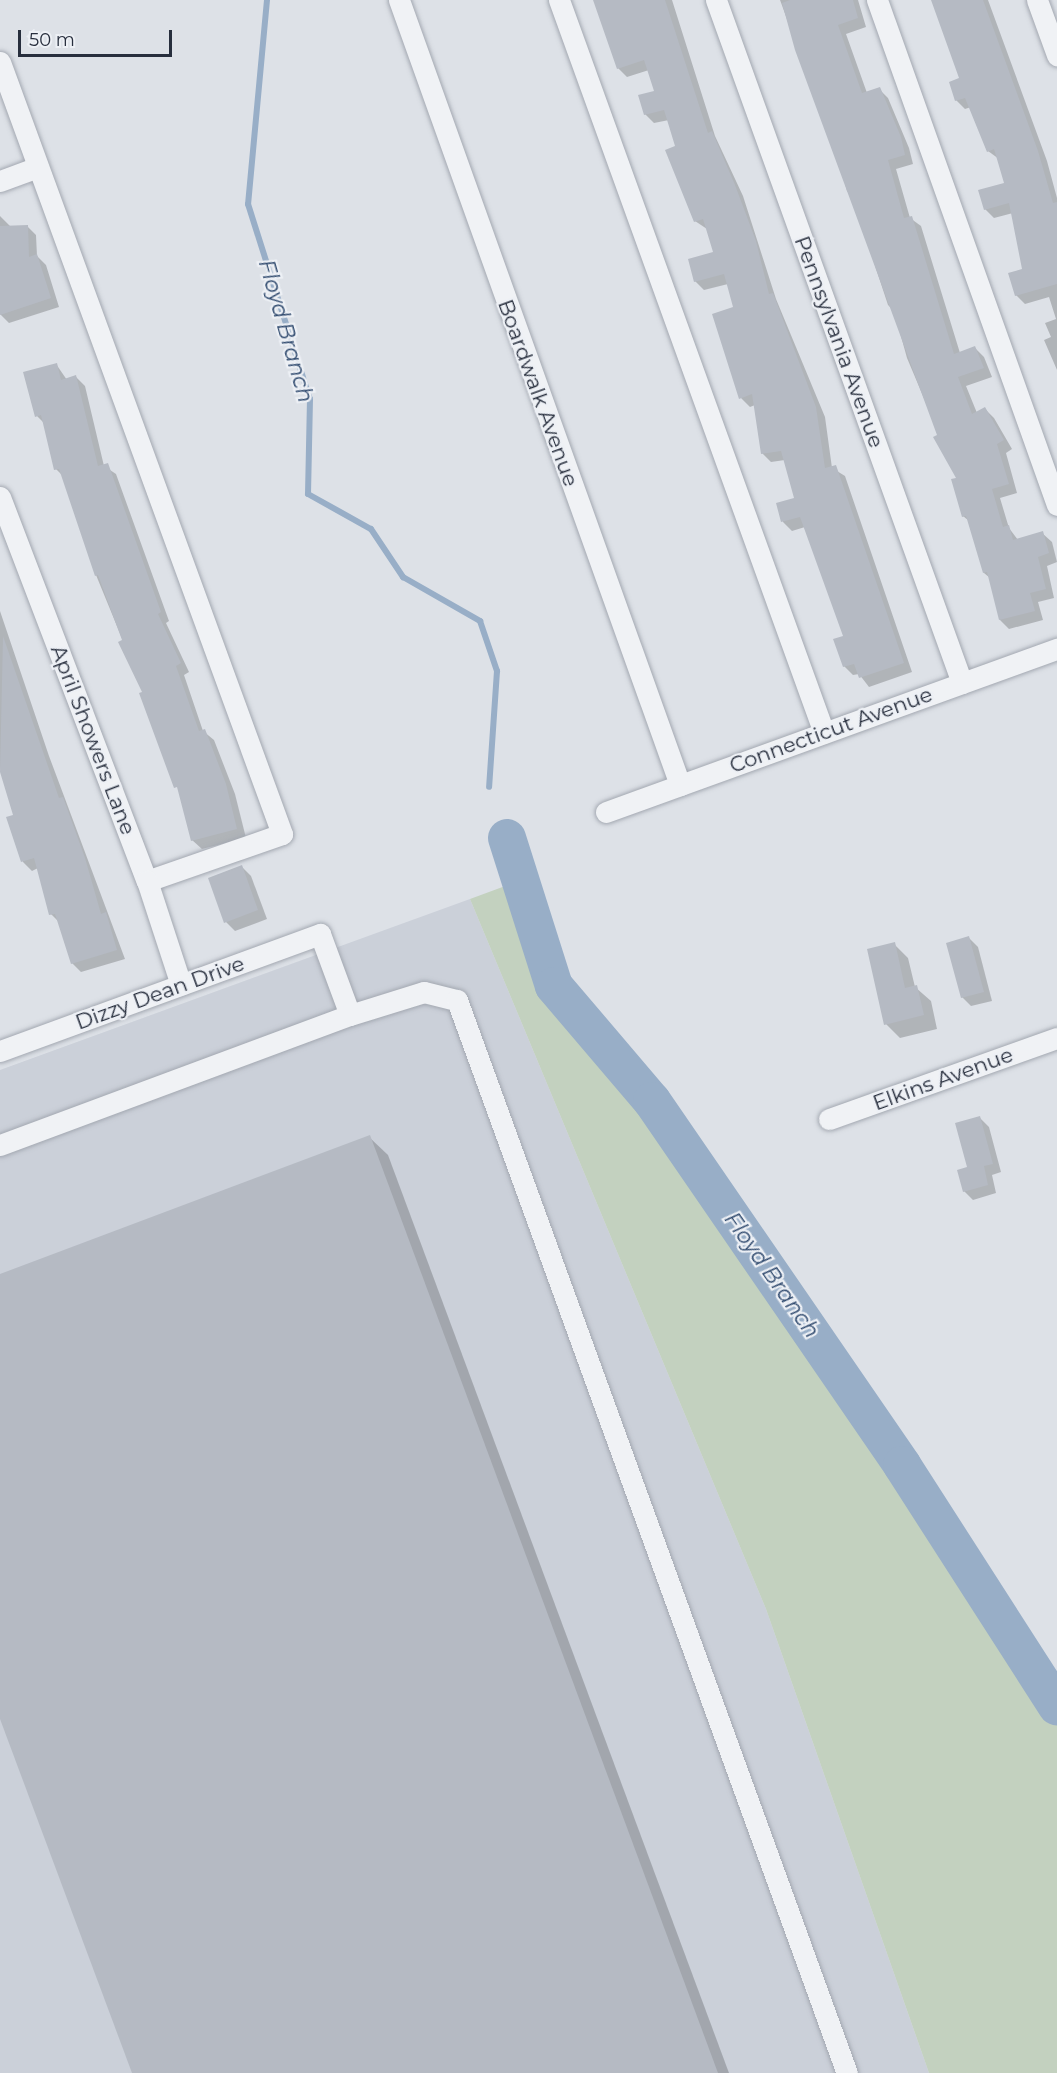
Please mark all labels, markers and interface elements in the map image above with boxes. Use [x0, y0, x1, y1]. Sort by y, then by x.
scale bar [21, 18, 176, 56]
text: 50 m [29, 29, 75, 51]
street label: Pennsylvania Avenue [789, 233, 889, 451]
water label: Floyd Branch [253, 256, 319, 406]
street label: Boardwalk Avenue [492, 296, 584, 490]
street label: April Showers Lane [45, 642, 141, 838]
street label: Connecticut Avenue [726, 682, 936, 778]
street label: Dizzy Dean Drive [72, 951, 248, 1035]
street label: Elkins Avenue [870, 1042, 1016, 1116]
water label: Floyd Branch [719, 1207, 825, 1343]

